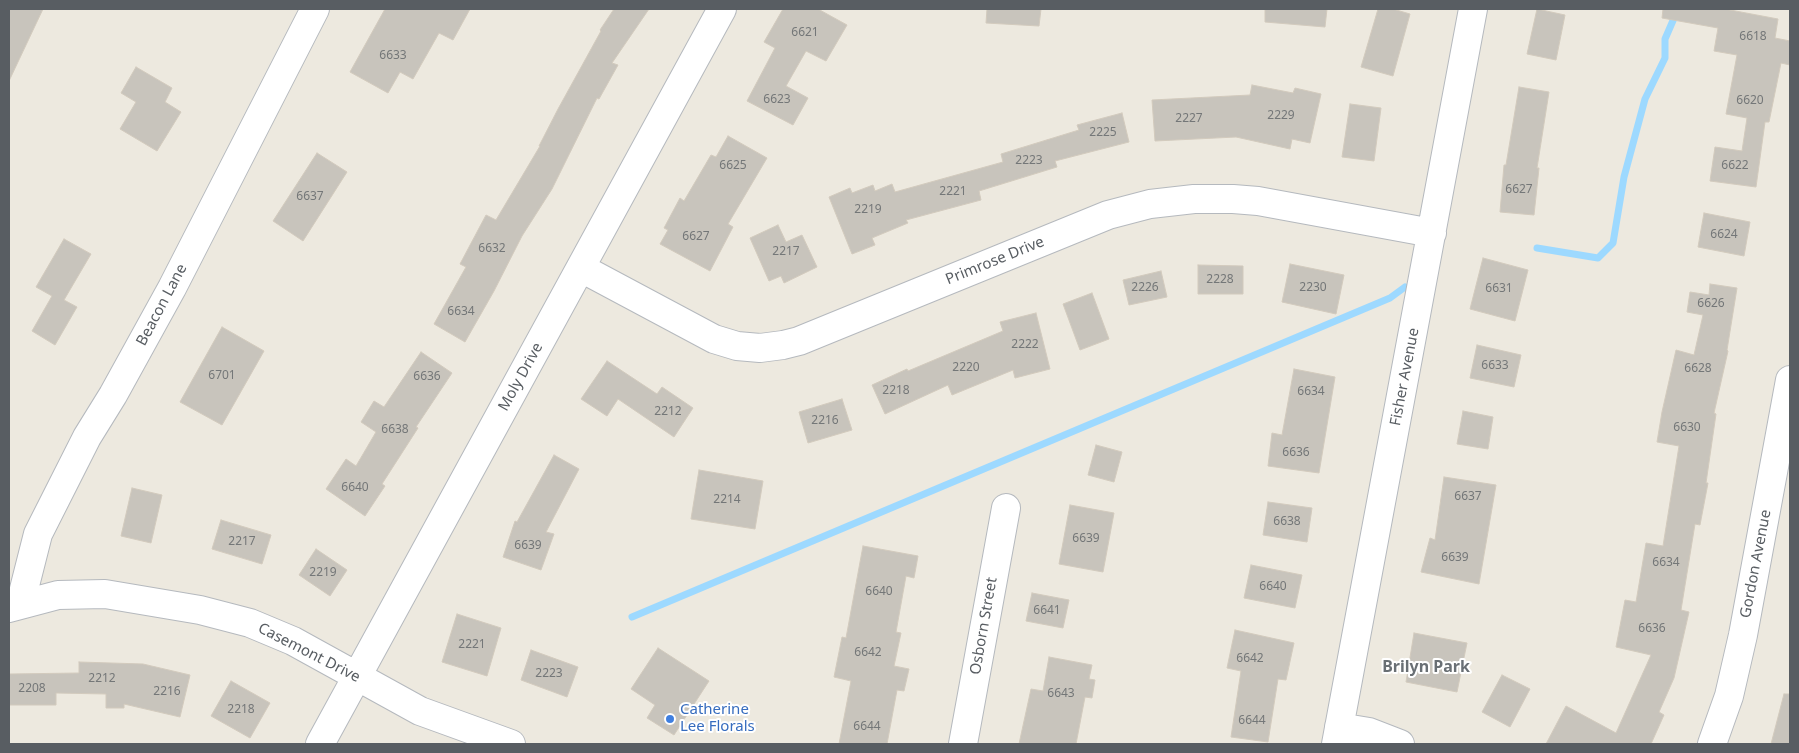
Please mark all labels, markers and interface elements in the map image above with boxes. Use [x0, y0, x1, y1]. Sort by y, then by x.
house number: 6621 [791, 26, 819, 40]
house number: 6618 [1739, 30, 1767, 44]
house number: 6633 [379, 49, 407, 63]
house number: 6623 [763, 93, 791, 107]
house number: 6620 [1736, 94, 1764, 108]
house number: 2229 [1267, 109, 1295, 123]
house number: 2227 [1175, 112, 1203, 126]
house number: 2225 [1089, 126, 1117, 140]
house number: 2223 [1015, 154, 1043, 168]
house number: 6625 [719, 159, 747, 173]
house number: 6622 [1721, 159, 1749, 173]
house number: 6627 [1505, 183, 1533, 197]
house number: 2221 [939, 185, 967, 199]
house number: 6637 [296, 190, 324, 204]
house number: 2219 [854, 203, 882, 217]
house number: 6624 [1710, 228, 1738, 242]
house number: 6627 [682, 230, 710, 244]
street label: Primrose Drive [943, 233, 1047, 289]
house number: 6632 [478, 242, 506, 256]
house number: 2217 [772, 245, 800, 259]
street label: Beacon Lane [133, 261, 191, 349]
house number: 2228 [1206, 273, 1234, 287]
house number: 2226 [1131, 281, 1159, 295]
house number: 2230 [1299, 281, 1327, 295]
house number: 6631 [1485, 282, 1513, 296]
house number: 6626 [1697, 297, 1725, 311]
house number: 6634 [447, 305, 475, 319]
street label: Fisher Avenue [1387, 327, 1423, 427]
house number: 2222 [1011, 338, 1039, 352]
street label: Moly Drive [495, 340, 547, 414]
house number: 6633 [1481, 359, 1509, 373]
house number: 2220 [952, 361, 980, 375]
house number: 6628 [1684, 362, 1712, 376]
house number: 6701 [208, 369, 236, 383]
house number: 6636 [413, 370, 441, 384]
house number: 2218 [882, 384, 910, 398]
house number: 6634 [1297, 385, 1325, 399]
house number: 2212 [654, 405, 682, 419]
house number: 2216 [811, 414, 839, 428]
house number: 6630 [1673, 421, 1701, 435]
house number: 6638 [381, 423, 409, 437]
house number: 6636 [1282, 446, 1310, 460]
house number: 6640 [341, 481, 369, 495]
house number: 6637 [1454, 490, 1482, 504]
house number: 2214 [713, 493, 741, 507]
street label: Gordon Avenue [1737, 508, 1775, 620]
house number: 6638 [1273, 515, 1301, 529]
house number: 6639 [1072, 532, 1100, 546]
house number: 2217 [228, 535, 256, 549]
house number: 6639 [514, 539, 542, 553]
house number: 6639 [1441, 551, 1469, 565]
house number: 6634 [1652, 556, 1680, 570]
house number: 2219 [309, 566, 337, 580]
street label: Osborn Street [967, 576, 1001, 676]
house number: 6640 [1259, 580, 1287, 594]
house number: 6640 [865, 585, 893, 599]
house number: 6641 [1033, 604, 1061, 618]
street label: Casemont Drive [255, 619, 363, 687]
house number: 6636 [1638, 622, 1666, 636]
house number: 2221 [458, 638, 486, 652]
house number: 6642 [854, 646, 882, 660]
house number: 6642 [1236, 652, 1264, 666]
district label: Brilyn Park [1382, 657, 1470, 677]
house number: 2223 [535, 667, 563, 681]
house number: 2212 [88, 672, 116, 686]
house number: 2208 [18, 682, 46, 696]
house number: 2216 [153, 685, 181, 699]
house number: 6643 [1047, 687, 1075, 701]
place label: Catherine Lee Florals [680, 701, 755, 736]
house number: 2218 [227, 703, 255, 717]
marker: Catherine Lee Florals [664, 713, 676, 725]
house number: 6644 [1238, 714, 1266, 728]
house number: 6644 [853, 720, 881, 734]

